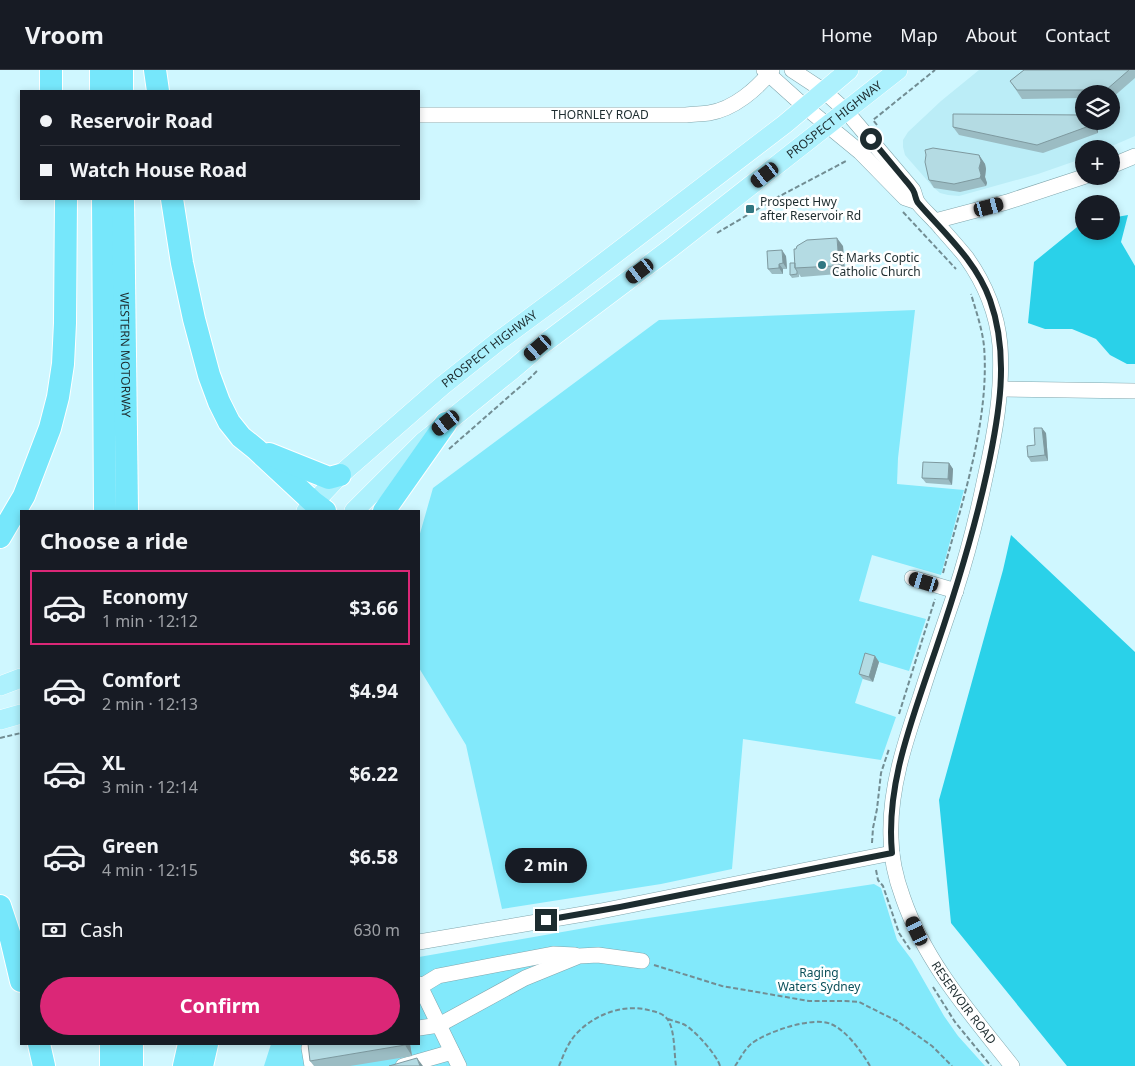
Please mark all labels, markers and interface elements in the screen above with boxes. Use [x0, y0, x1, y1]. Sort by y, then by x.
text: Vroom [25, 18, 104, 51]
text: Home [821, 23, 872, 47]
text: Map [900, 23, 938, 47]
text: About [966, 23, 1017, 47]
text: Contact [1045, 23, 1110, 47]
street label: PROSPECT HIGHWAY [783, 77, 885, 162]
map controls [1075, 85, 1120, 240]
button: layers [1075, 85, 1120, 130]
street label: THORNLEY ROAD [551, 106, 649, 123]
text: Reservoir Road [70, 108, 213, 134]
route start [860, 128, 882, 150]
button: + [1075, 140, 1120, 185]
text: Watch House Road [70, 157, 247, 183]
car [748, 160, 781, 190]
place label: Prospect Hwy after Reservoir Rd [760, 193, 861, 224]
button: − [1075, 195, 1120, 240]
car [972, 196, 1005, 218]
marker: Prospect Hwy after Reservoir Rd [744, 203, 756, 215]
place label: St Marks Coptic Catholic Church [832, 249, 921, 280]
car [623, 256, 656, 286]
marker: St Marks Coptic Catholic Church [816, 259, 828, 271]
street label: WESTERN MOTORWAY [116, 292, 135, 418]
street label: PROSPECT HIGHWAY [438, 306, 541, 391]
car [521, 332, 554, 364]
car [429, 408, 462, 438]
text: Choose a ride [40, 525, 188, 555]
car [907, 570, 940, 594]
text: Economy [102, 584, 188, 610]
icon: car [42, 585, 87, 630]
text: $3.66 [349, 595, 398, 621]
text: 1 min · 12:12 [102, 610, 198, 632]
text: Comfort [102, 667, 181, 693]
icon: car [42, 668, 87, 713]
text: $4.94 [349, 678, 398, 704]
text: 2 min · 12:13 [102, 693, 198, 715]
text: XL [102, 750, 125, 776]
icon: car [42, 751, 87, 796]
text: $6.22 [349, 761, 398, 787]
text: 3 min · 12:14 [102, 776, 198, 798]
text: Green [102, 833, 159, 859]
icon: car [42, 834, 87, 879]
text: $6.58 [349, 844, 398, 870]
callout: 2 min [505, 848, 587, 882]
text: 2 min [524, 854, 568, 876]
text: 4 min · 12:15 [102, 859, 198, 881]
route end [535, 909, 557, 931]
car [903, 914, 930, 948]
icon: cash [40, 916, 68, 944]
text: Cash [80, 917, 124, 943]
text: 630 m [353, 919, 400, 941]
street label: RESERVOIR ROAD [928, 958, 1000, 1048]
park label: Raging Waters Sydney [778, 964, 861, 995]
button: Confirm [40, 977, 400, 1035]

